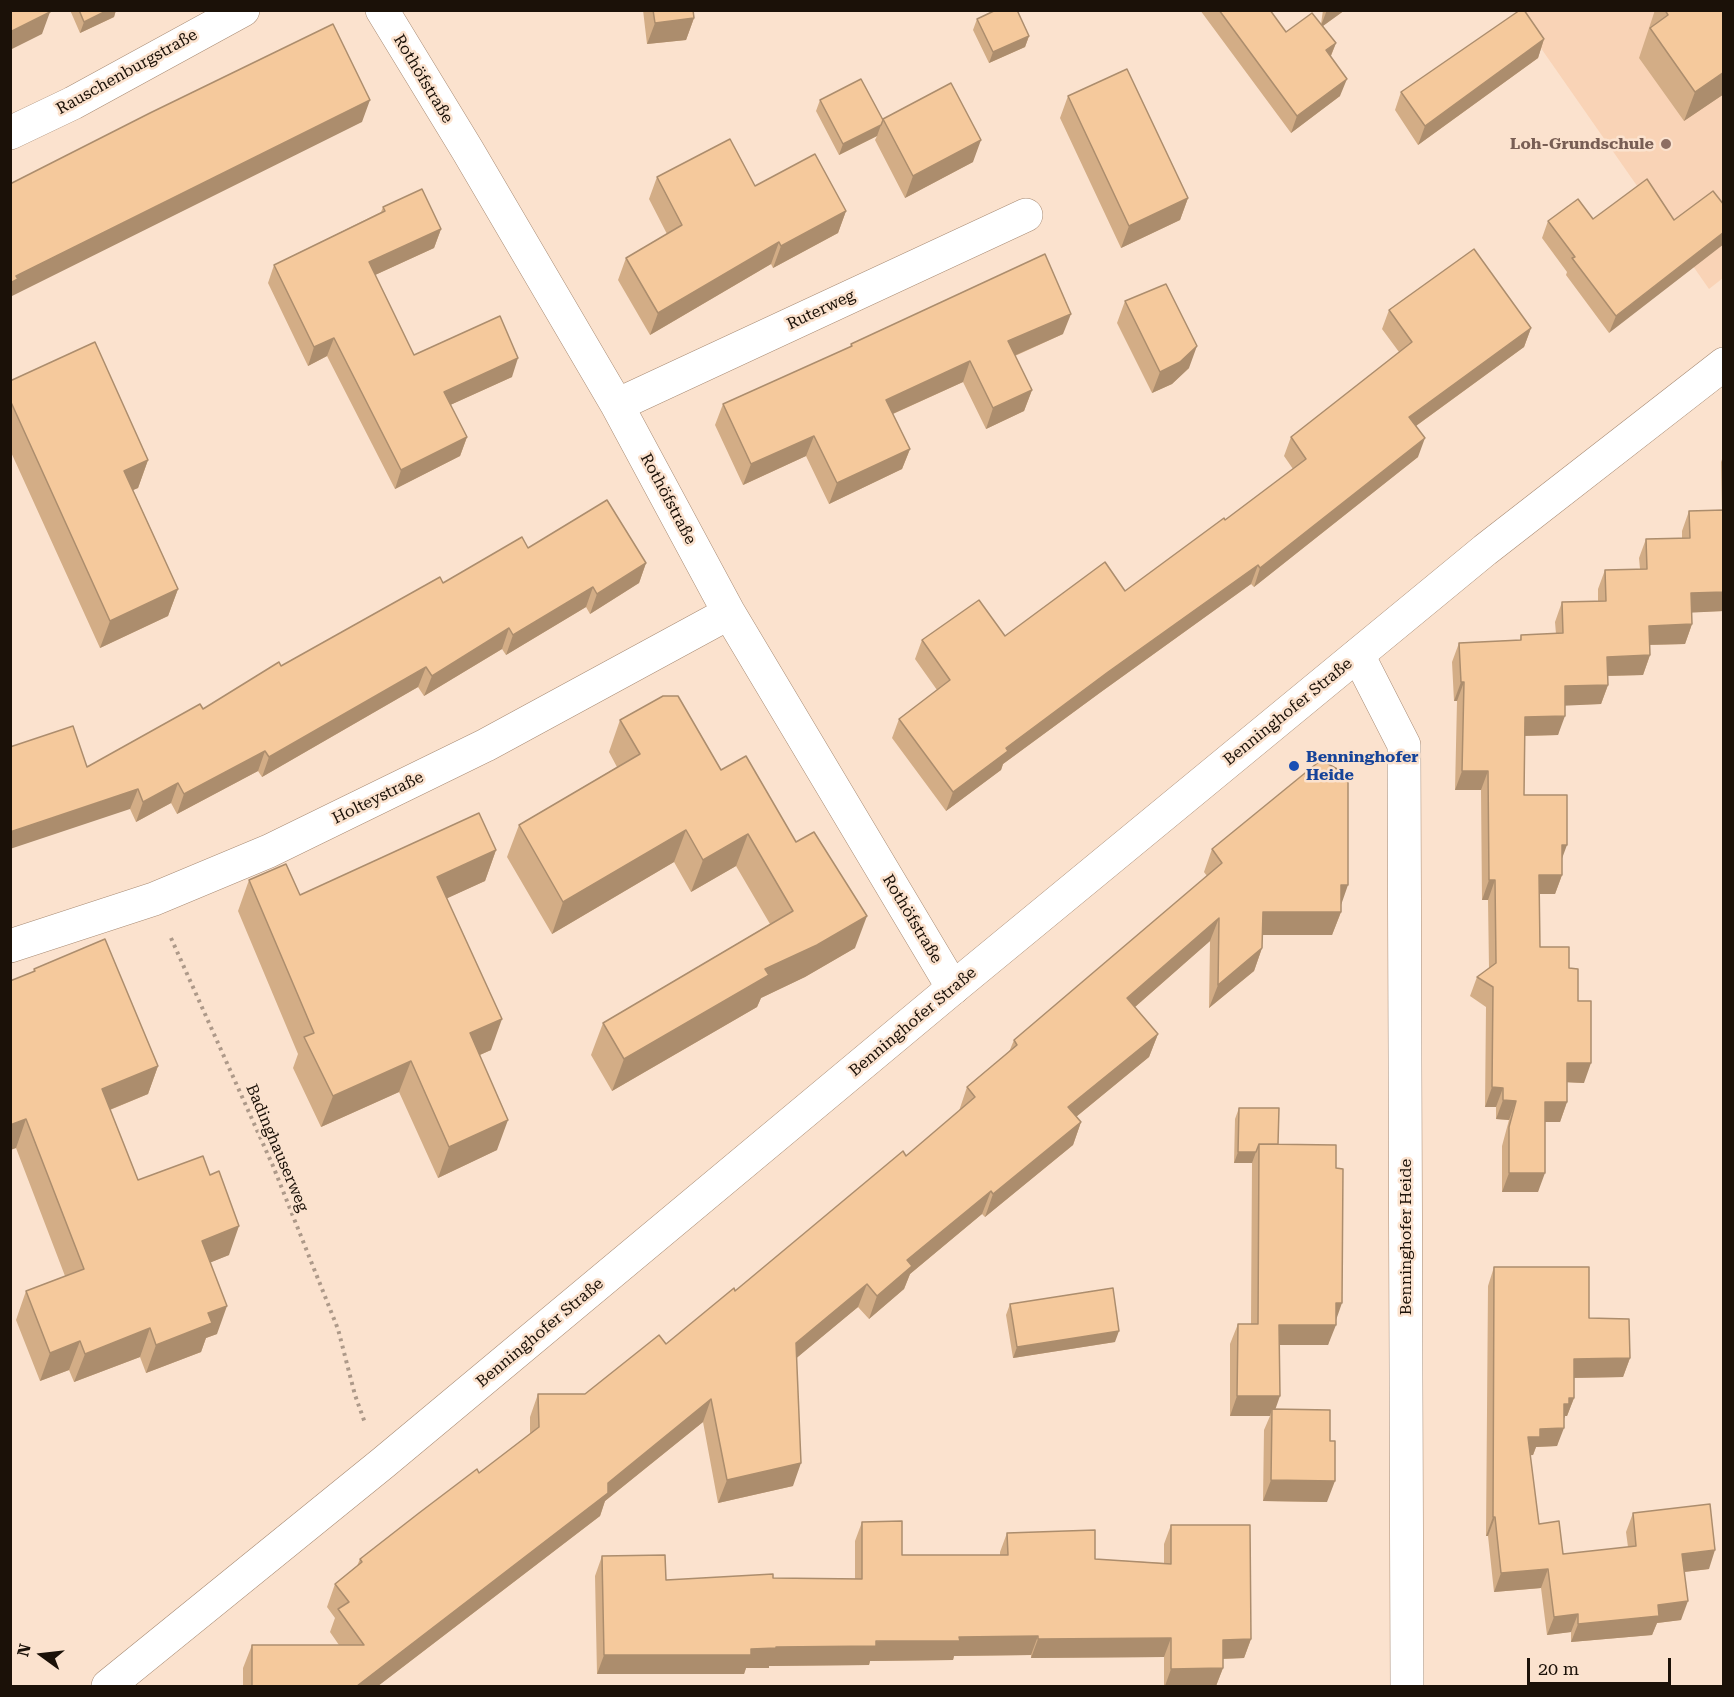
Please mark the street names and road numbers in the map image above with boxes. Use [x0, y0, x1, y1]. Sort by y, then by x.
street label: Rauschenburgstraße [53, 25, 201, 119]
street label: Rothöfstraße [389, 31, 457, 127]
street label: Ruterweg [784, 286, 858, 334]
street label: Rothöfstraße [636, 450, 700, 548]
street label: Benninghofer Straße [1220, 654, 1356, 770]
street label: Holteystraße [329, 768, 427, 828]
street label: Rothöfstraße [878, 871, 946, 967]
street label: Benninghofer Straße [846, 963, 980, 1081]
street label: Badinghauserweg [241, 1081, 313, 1215]
street label: Benninghofer Heide [1396, 1159, 1416, 1315]
street label: Benninghofer Straße [473, 1274, 607, 1392]

